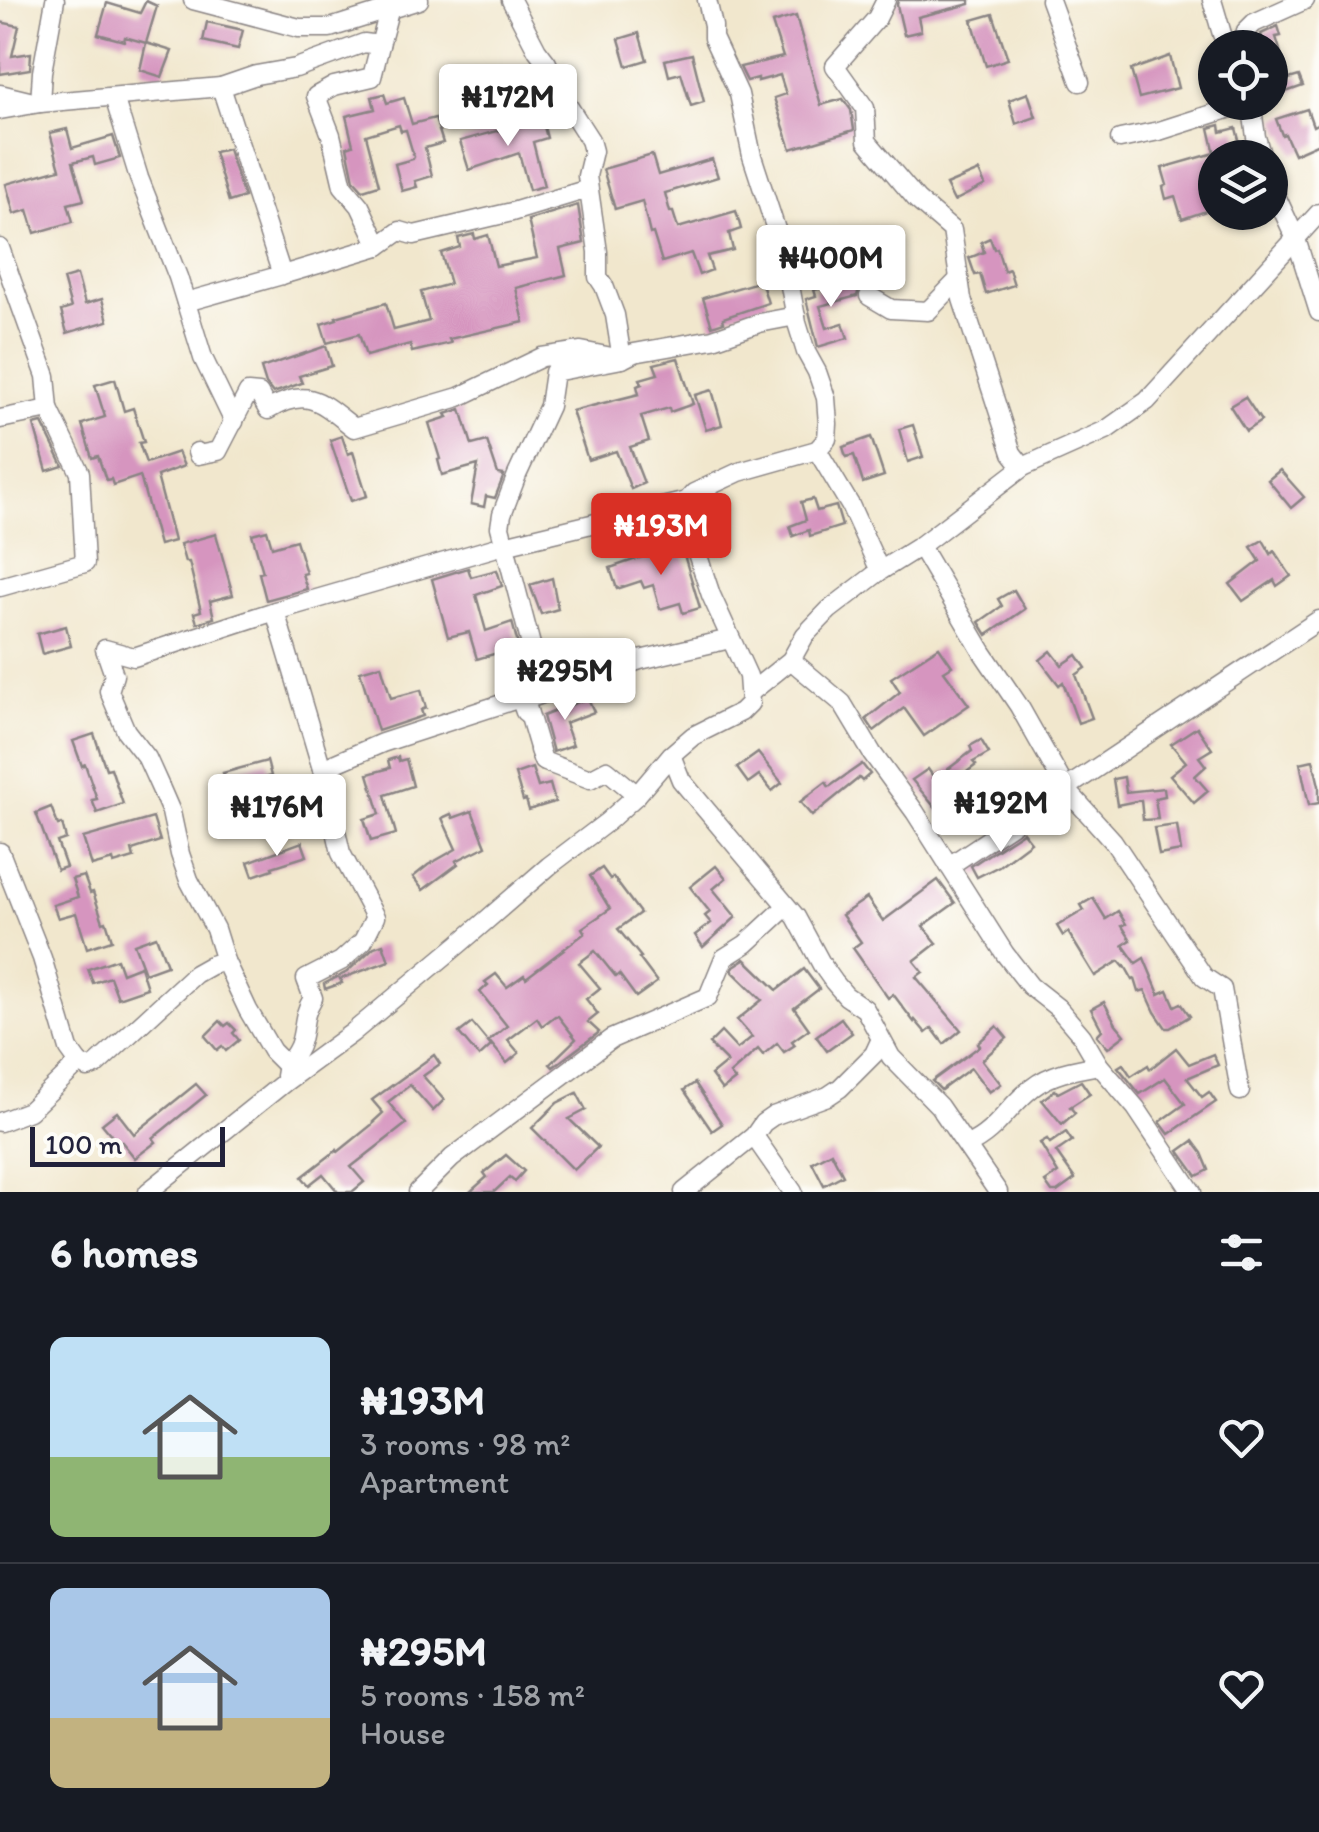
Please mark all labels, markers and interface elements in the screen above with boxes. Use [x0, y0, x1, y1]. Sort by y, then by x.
map controls [1198, 30, 1288, 230]
button: locate [1198, 30, 1288, 120]
pin: ₦172M [438, 64, 578, 149]
text: ₦172M [461, 77, 555, 115]
button: layers [1198, 140, 1288, 230]
pin: ₦400M [761, 225, 901, 310]
text: ₦400M [778, 238, 884, 276]
pin: ₦193M [591, 493, 731, 578]
text: ₦193M [613, 506, 709, 544]
pin: ₦295M [495, 638, 635, 723]
text: ₦295M [517, 651, 613, 689]
pin: ₦192M [931, 770, 1071, 855]
pin: ₦176M [207, 774, 347, 859]
text: ₦192M [954, 783, 1048, 821]
text: ₦176M [230, 787, 324, 825]
scale bar [30, 1122, 225, 1166]
text: 100 m [45, 1127, 122, 1161]
icon: filters [1214, 1225, 1269, 1280]
text: 6 homes [50, 1227, 198, 1278]
text: ₦193M [360, 1374, 485, 1425]
icon: home [130, 1377, 250, 1497]
icon: heart [1214, 1410, 1269, 1465]
text: 3 rooms · 98 m² [360, 1425, 571, 1463]
text: Apartment [360, 1463, 509, 1501]
text: ₦295M [360, 1625, 487, 1676]
icon: home [130, 1628, 250, 1748]
icon: heart [1214, 1661, 1269, 1716]
text: 5 rooms · 158 m² [360, 1676, 585, 1714]
text: House [360, 1714, 446, 1752]

